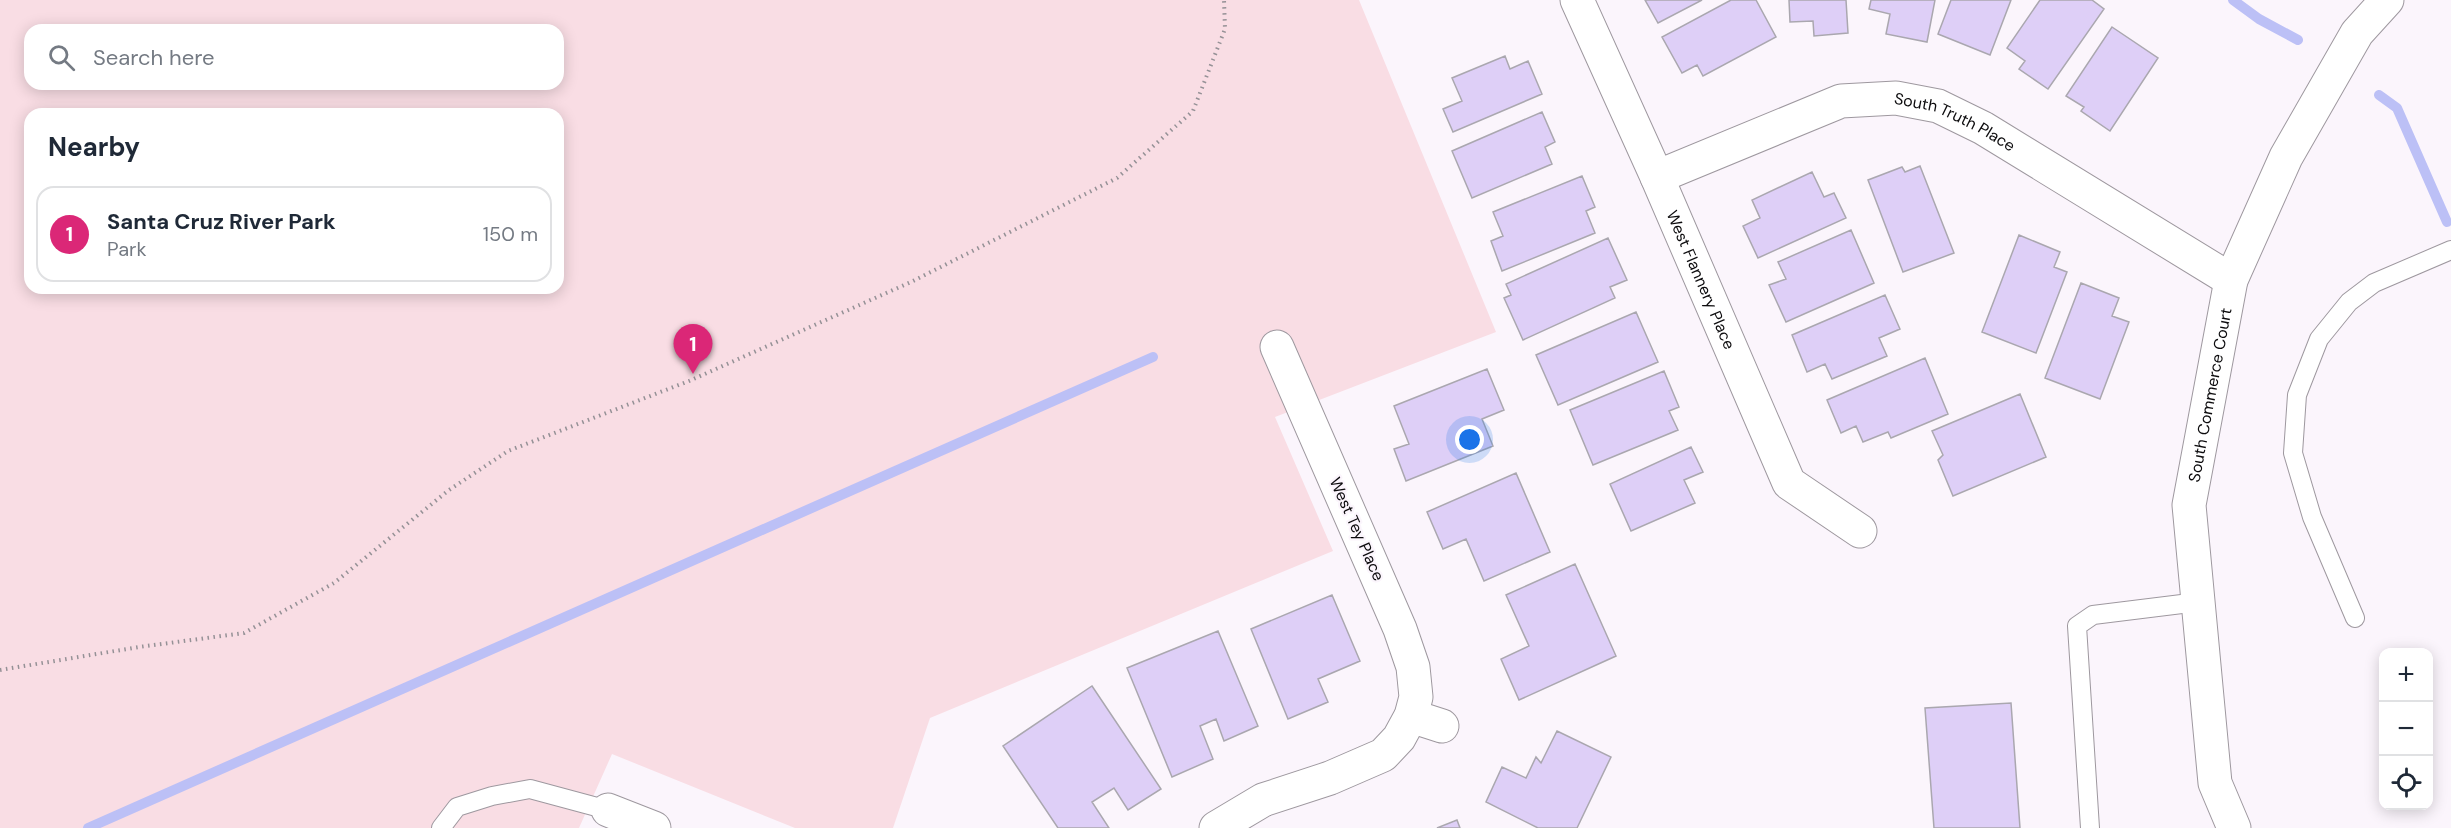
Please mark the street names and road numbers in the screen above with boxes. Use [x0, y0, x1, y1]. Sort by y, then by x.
street label: South Truth Place [1893, 87, 2019, 156]
street label: West Flannery Place [1662, 207, 1740, 352]
street label: South Commerce Court [2183, 306, 2236, 484]
street label: West Tey Place [1325, 474, 1389, 584]

